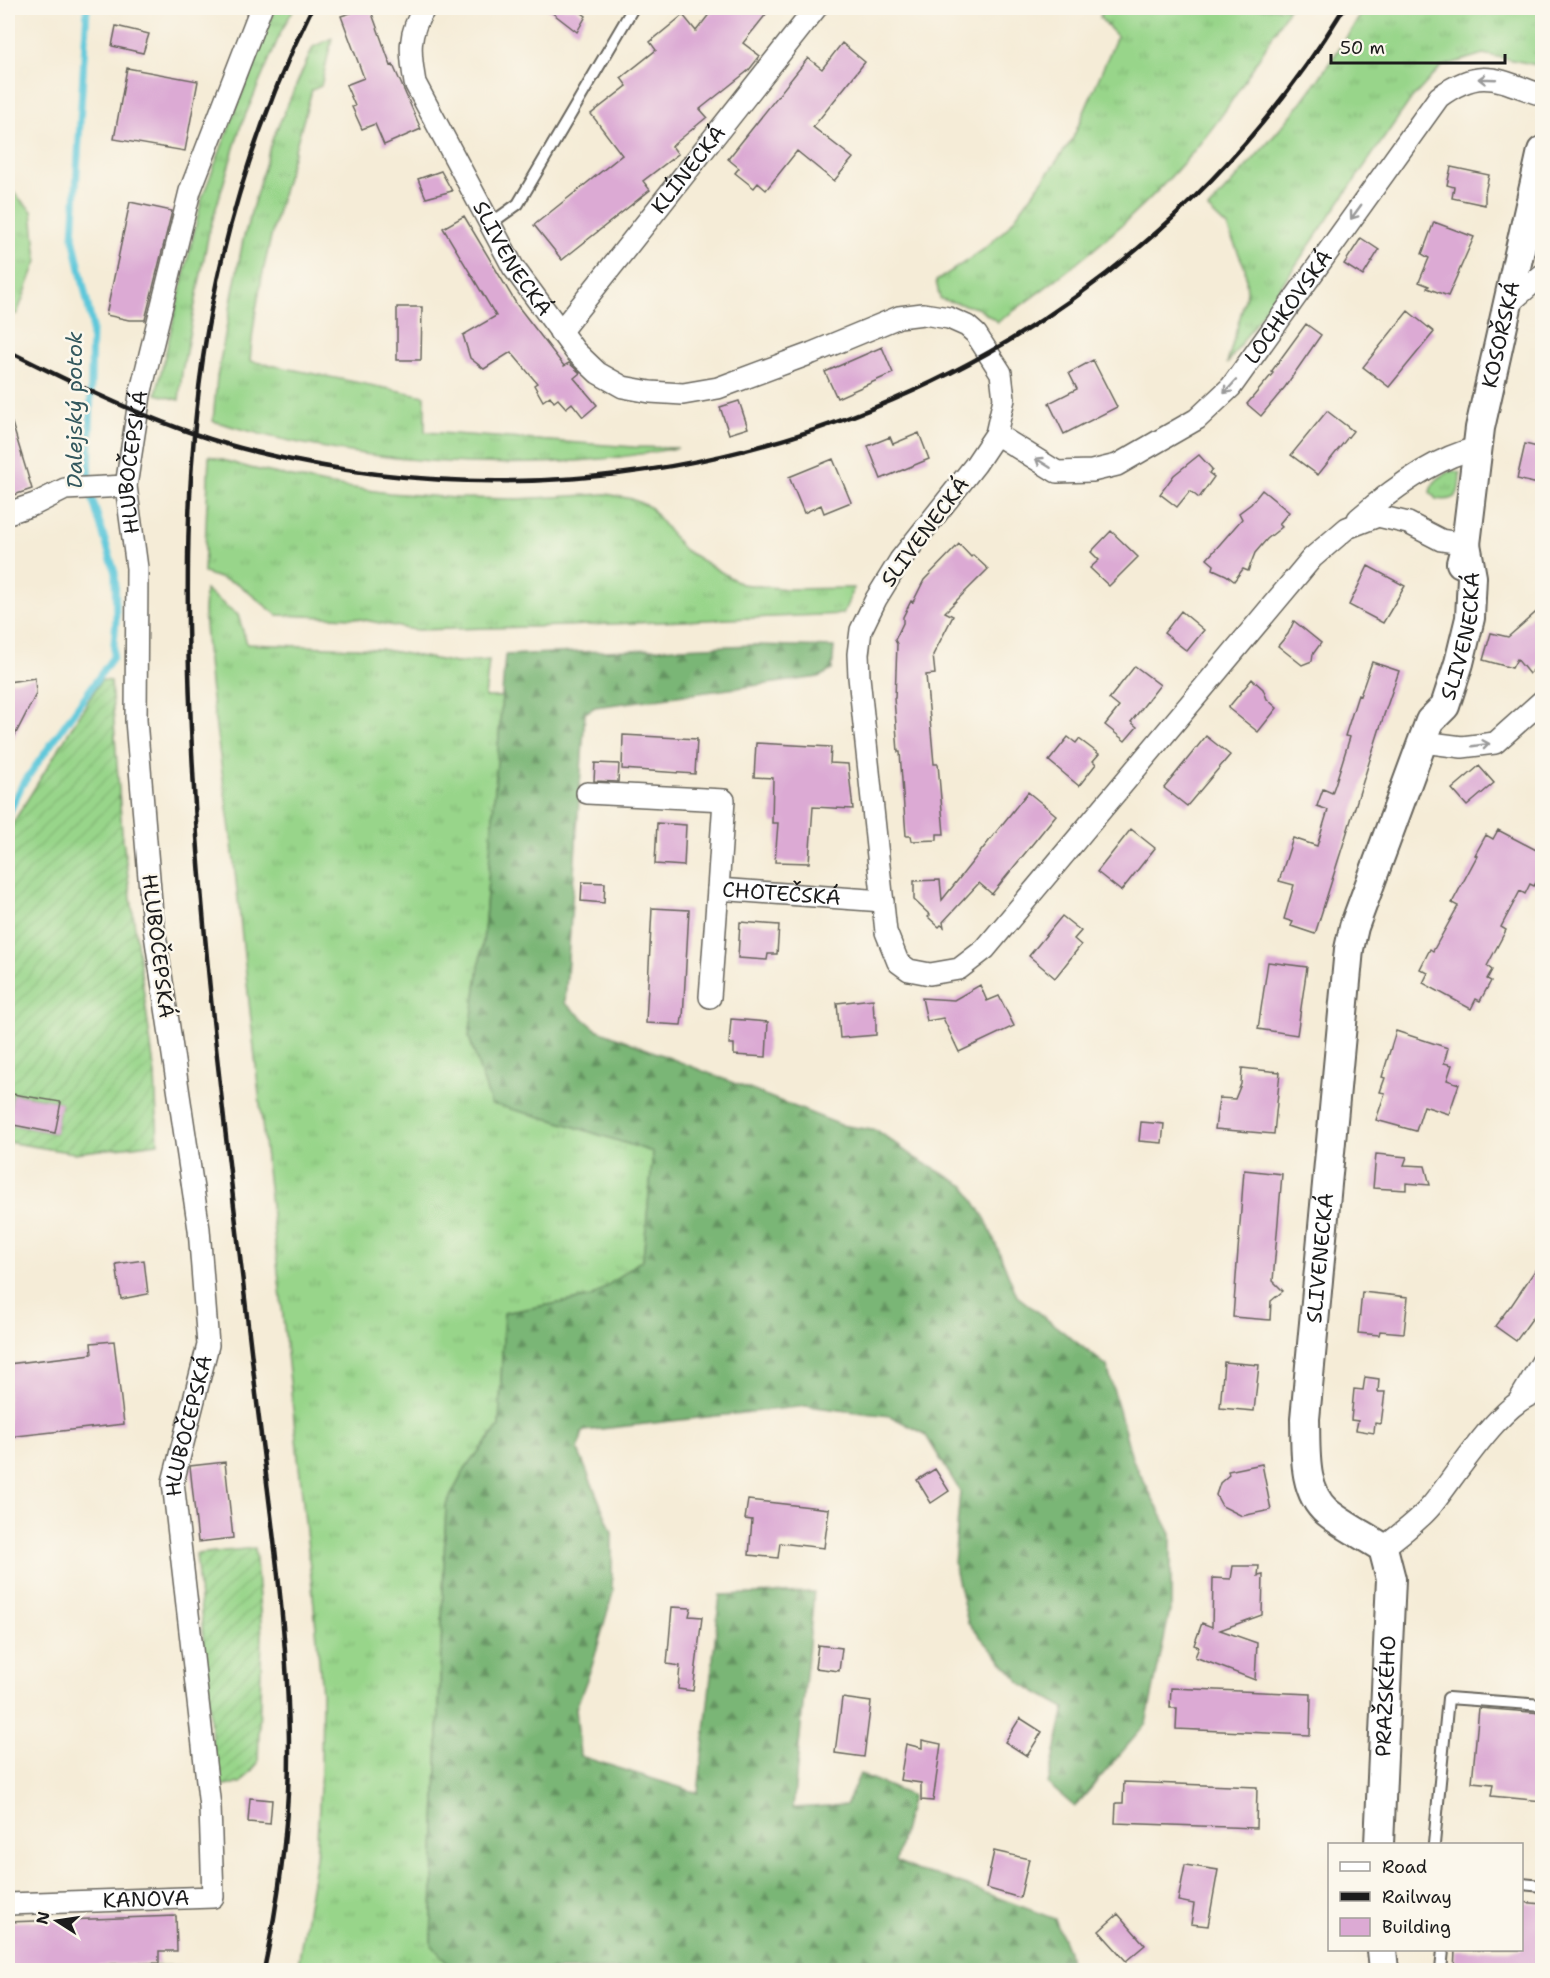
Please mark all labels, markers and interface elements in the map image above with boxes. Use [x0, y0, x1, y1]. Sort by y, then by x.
scale bar [1331, 27, 1505, 65]
text: 50 m [1340, 36, 1385, 60]
one-way arrow [1478, 73, 1497, 84]
street label: KLÍNECKÁ [645, 119, 732, 219]
street label: SLIVENECKÁ [466, 196, 559, 322]
one-way arrow [1350, 204, 1362, 220]
street label: LOCHKOVSKÁ [1238, 244, 1339, 370]
street label: KOSOŘSKÁ [1475, 279, 1526, 391]
water label: Dalejský potok [60, 331, 89, 489]
one-way arrow [1223, 379, 1237, 394]
street label: HLUBOČEPSKÁ [112, 388, 155, 536]
one-way arrow [1034, 456, 1051, 469]
street label: SLIVENECKÁ [874, 471, 975, 593]
street label: SLIVENECKÁ [1434, 571, 1486, 704]
one-way arrow [1470, 739, 1490, 750]
street label: HLUBOČEPSKÁ [135, 872, 182, 1020]
street label: CHOTEČSKÁ [721, 875, 842, 912]
street label: SLIVENECKÁ [1300, 1192, 1340, 1324]
street label: HLUBOČEPSKÁ [159, 1352, 219, 1498]
street label: PRAŽSKÉHO [1369, 1635, 1402, 1758]
legend [1328, 1843, 1523, 1951]
text: Road [1382, 1855, 1427, 1879]
street label: KANOVA [102, 1884, 190, 1915]
text: Railway [1382, 1885, 1452, 1909]
north arrow [27, 1891, 87, 1951]
text: N [31, 1910, 54, 1926]
text: Building [1382, 1915, 1451, 1939]

